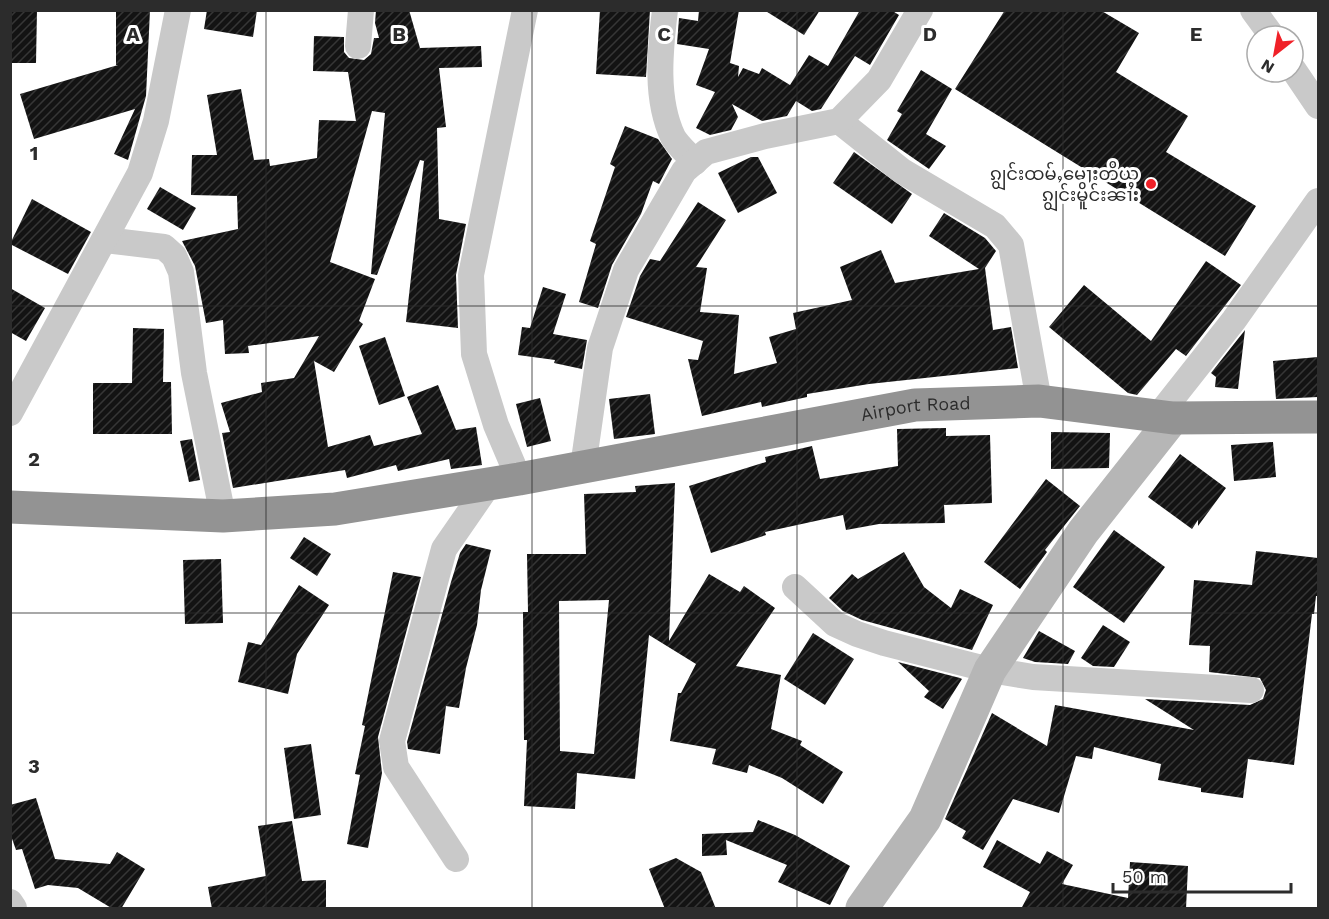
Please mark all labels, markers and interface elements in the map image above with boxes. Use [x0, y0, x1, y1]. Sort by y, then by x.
text: A [126, 22, 140, 46]
text: B [392, 22, 406, 46]
text: C [657, 22, 671, 46]
text: D [923, 22, 937, 46]
text: E [1190, 22, 1202, 46]
north arrow [1245, 24, 1305, 84]
text: N [1258, 55, 1278, 78]
text: 1 [30, 141, 38, 165]
place label: ၵျွင်းထမ်ႇမေႃးတိယ ၵျွင်းမိူင်းၼၢႆး [990, 160, 1139, 212]
marker: ၵျွင်းထမ်ႇမေႃးတိယ ၵျွင်းမိူင်းၼၢႆး [1144, 177, 1158, 191]
street label: Airport Road [859, 392, 971, 425]
text: 2 [28, 447, 40, 471]
text: 3 [28, 754, 40, 778]
scale bar [1113, 856, 1292, 894]
text: 50 m [1122, 866, 1167, 887]

